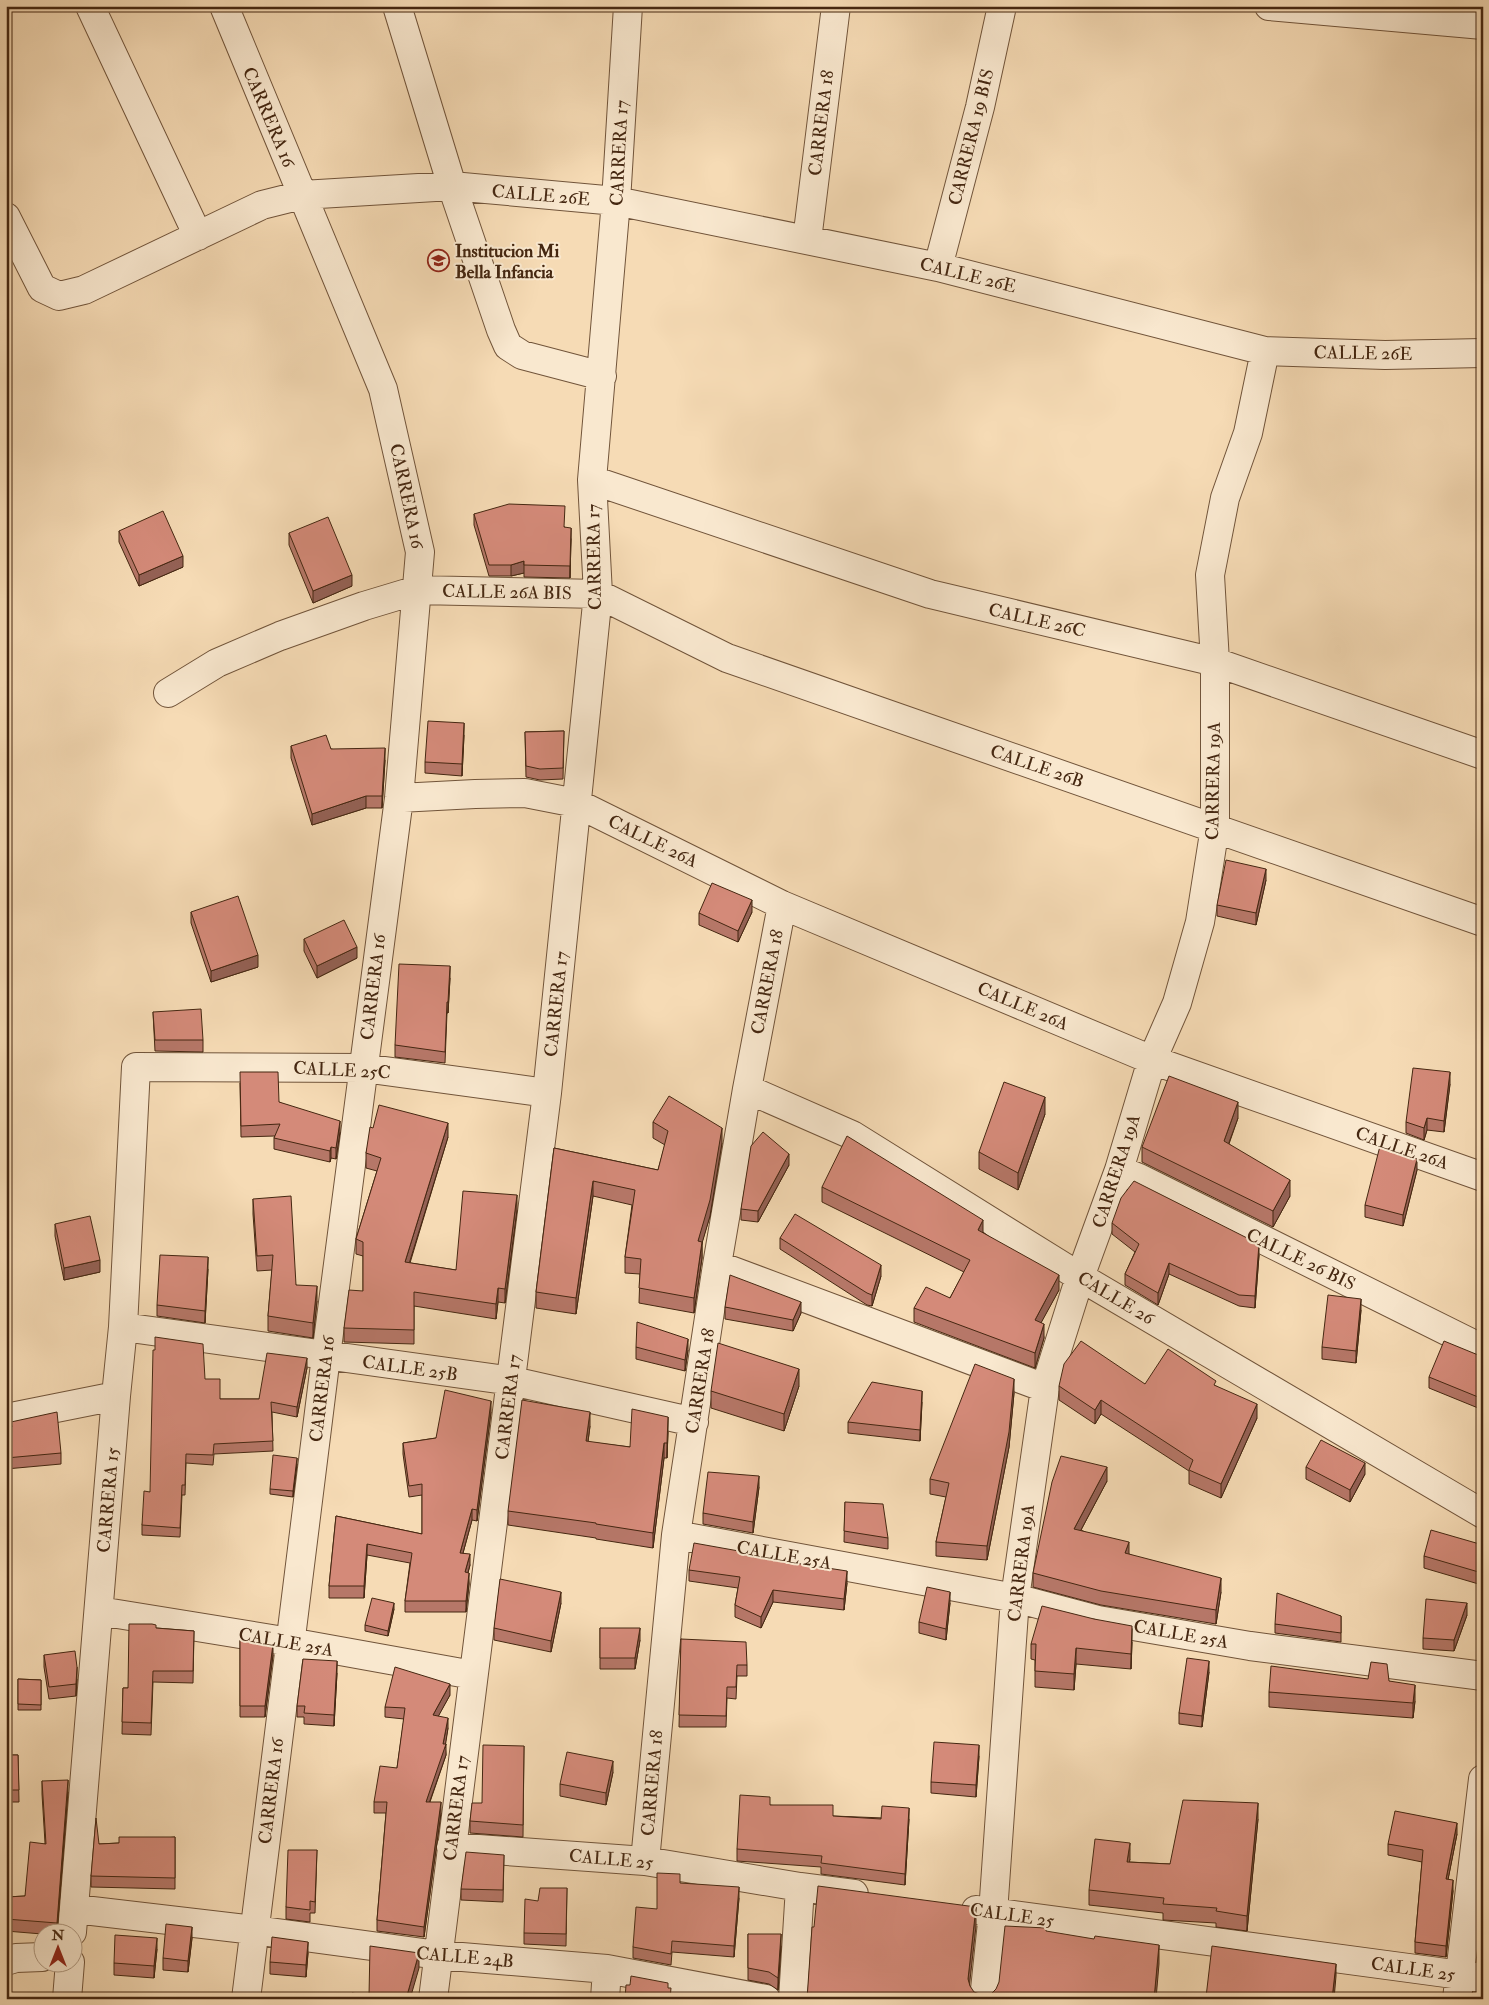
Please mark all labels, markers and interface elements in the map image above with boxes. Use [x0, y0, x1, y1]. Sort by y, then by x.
street label: CARRERA 16 [237, 64, 300, 172]
street label: CARRERA 19 BIS [943, 66, 1000, 208]
street label: CARRERA 18 [804, 69, 839, 177]
street label: CARRERA 17 [605, 99, 634, 207]
street label: CALLE 26E [491, 180, 591, 211]
place label: Institucion Mi Bella Infancia [455, 240, 559, 284]
school or university icon: Institucion Mi Bella Infancia [427, 249, 451, 273]
street label: CALLE 26E [917, 252, 1019, 299]
street label: CALLE 26E [1313, 341, 1413, 366]
street label: CARRERA 16 [384, 441, 429, 552]
street label: CARRERA 17 [582, 504, 607, 610]
street label: CALLE 26A BIS [442, 580, 572, 605]
street label: CALLE 26C [986, 598, 1088, 643]
street label: CARRERA 19A [1201, 721, 1226, 840]
street label: CALLE 26B [987, 740, 1087, 793]
street label: CALLE 26A [604, 810, 702, 873]
street label: CARRERA 18 [746, 928, 789, 1036]
street label: CARRERA 16 [356, 932, 392, 1042]
street label: CARRERA 17 [540, 950, 573, 1058]
street label: CALLE 26A [974, 977, 1072, 1036]
street label: CALLE 25C [293, 1056, 391, 1085]
street label: CARRERA 19A [1087, 1111, 1146, 1231]
street label: CALLE 26A [1352, 1122, 1452, 1175]
street label: CALLE 26 BIS [1242, 1223, 1359, 1296]
street label: CALLE 26 [1073, 1267, 1159, 1331]
street label: CARRERA 18 [681, 1327, 720, 1435]
street label: CARRERA 16 [305, 1334, 341, 1444]
street label: CALLE 25B [361, 1350, 459, 1387]
street label: CARRERA 17 [491, 1353, 526, 1461]
street label: CARRERA 15 [92, 1446, 125, 1554]
street label: CARRERA 19A [1003, 1502, 1040, 1623]
street label: CALLE 25A [735, 1536, 834, 1575]
street label: CALLE 25A [1132, 1615, 1231, 1654]
street label: CALLE 25A [237, 1623, 336, 1662]
street label: CARRERA 18 [636, 1729, 669, 1837]
street label: CARRERA 16 [254, 1736, 290, 1846]
street label: CARRERA 17 [439, 1754, 474, 1862]
street label: CALLE 25 [568, 1844, 654, 1875]
street label: CALLE 25 [969, 1898, 1055, 1933]
north arrow [32, 1922, 82, 1972]
text: N [51, 1927, 65, 1944]
street label: CALLE 24B [415, 1942, 515, 1973]
street label: CALLE 25 [1370, 1952, 1456, 1987]

